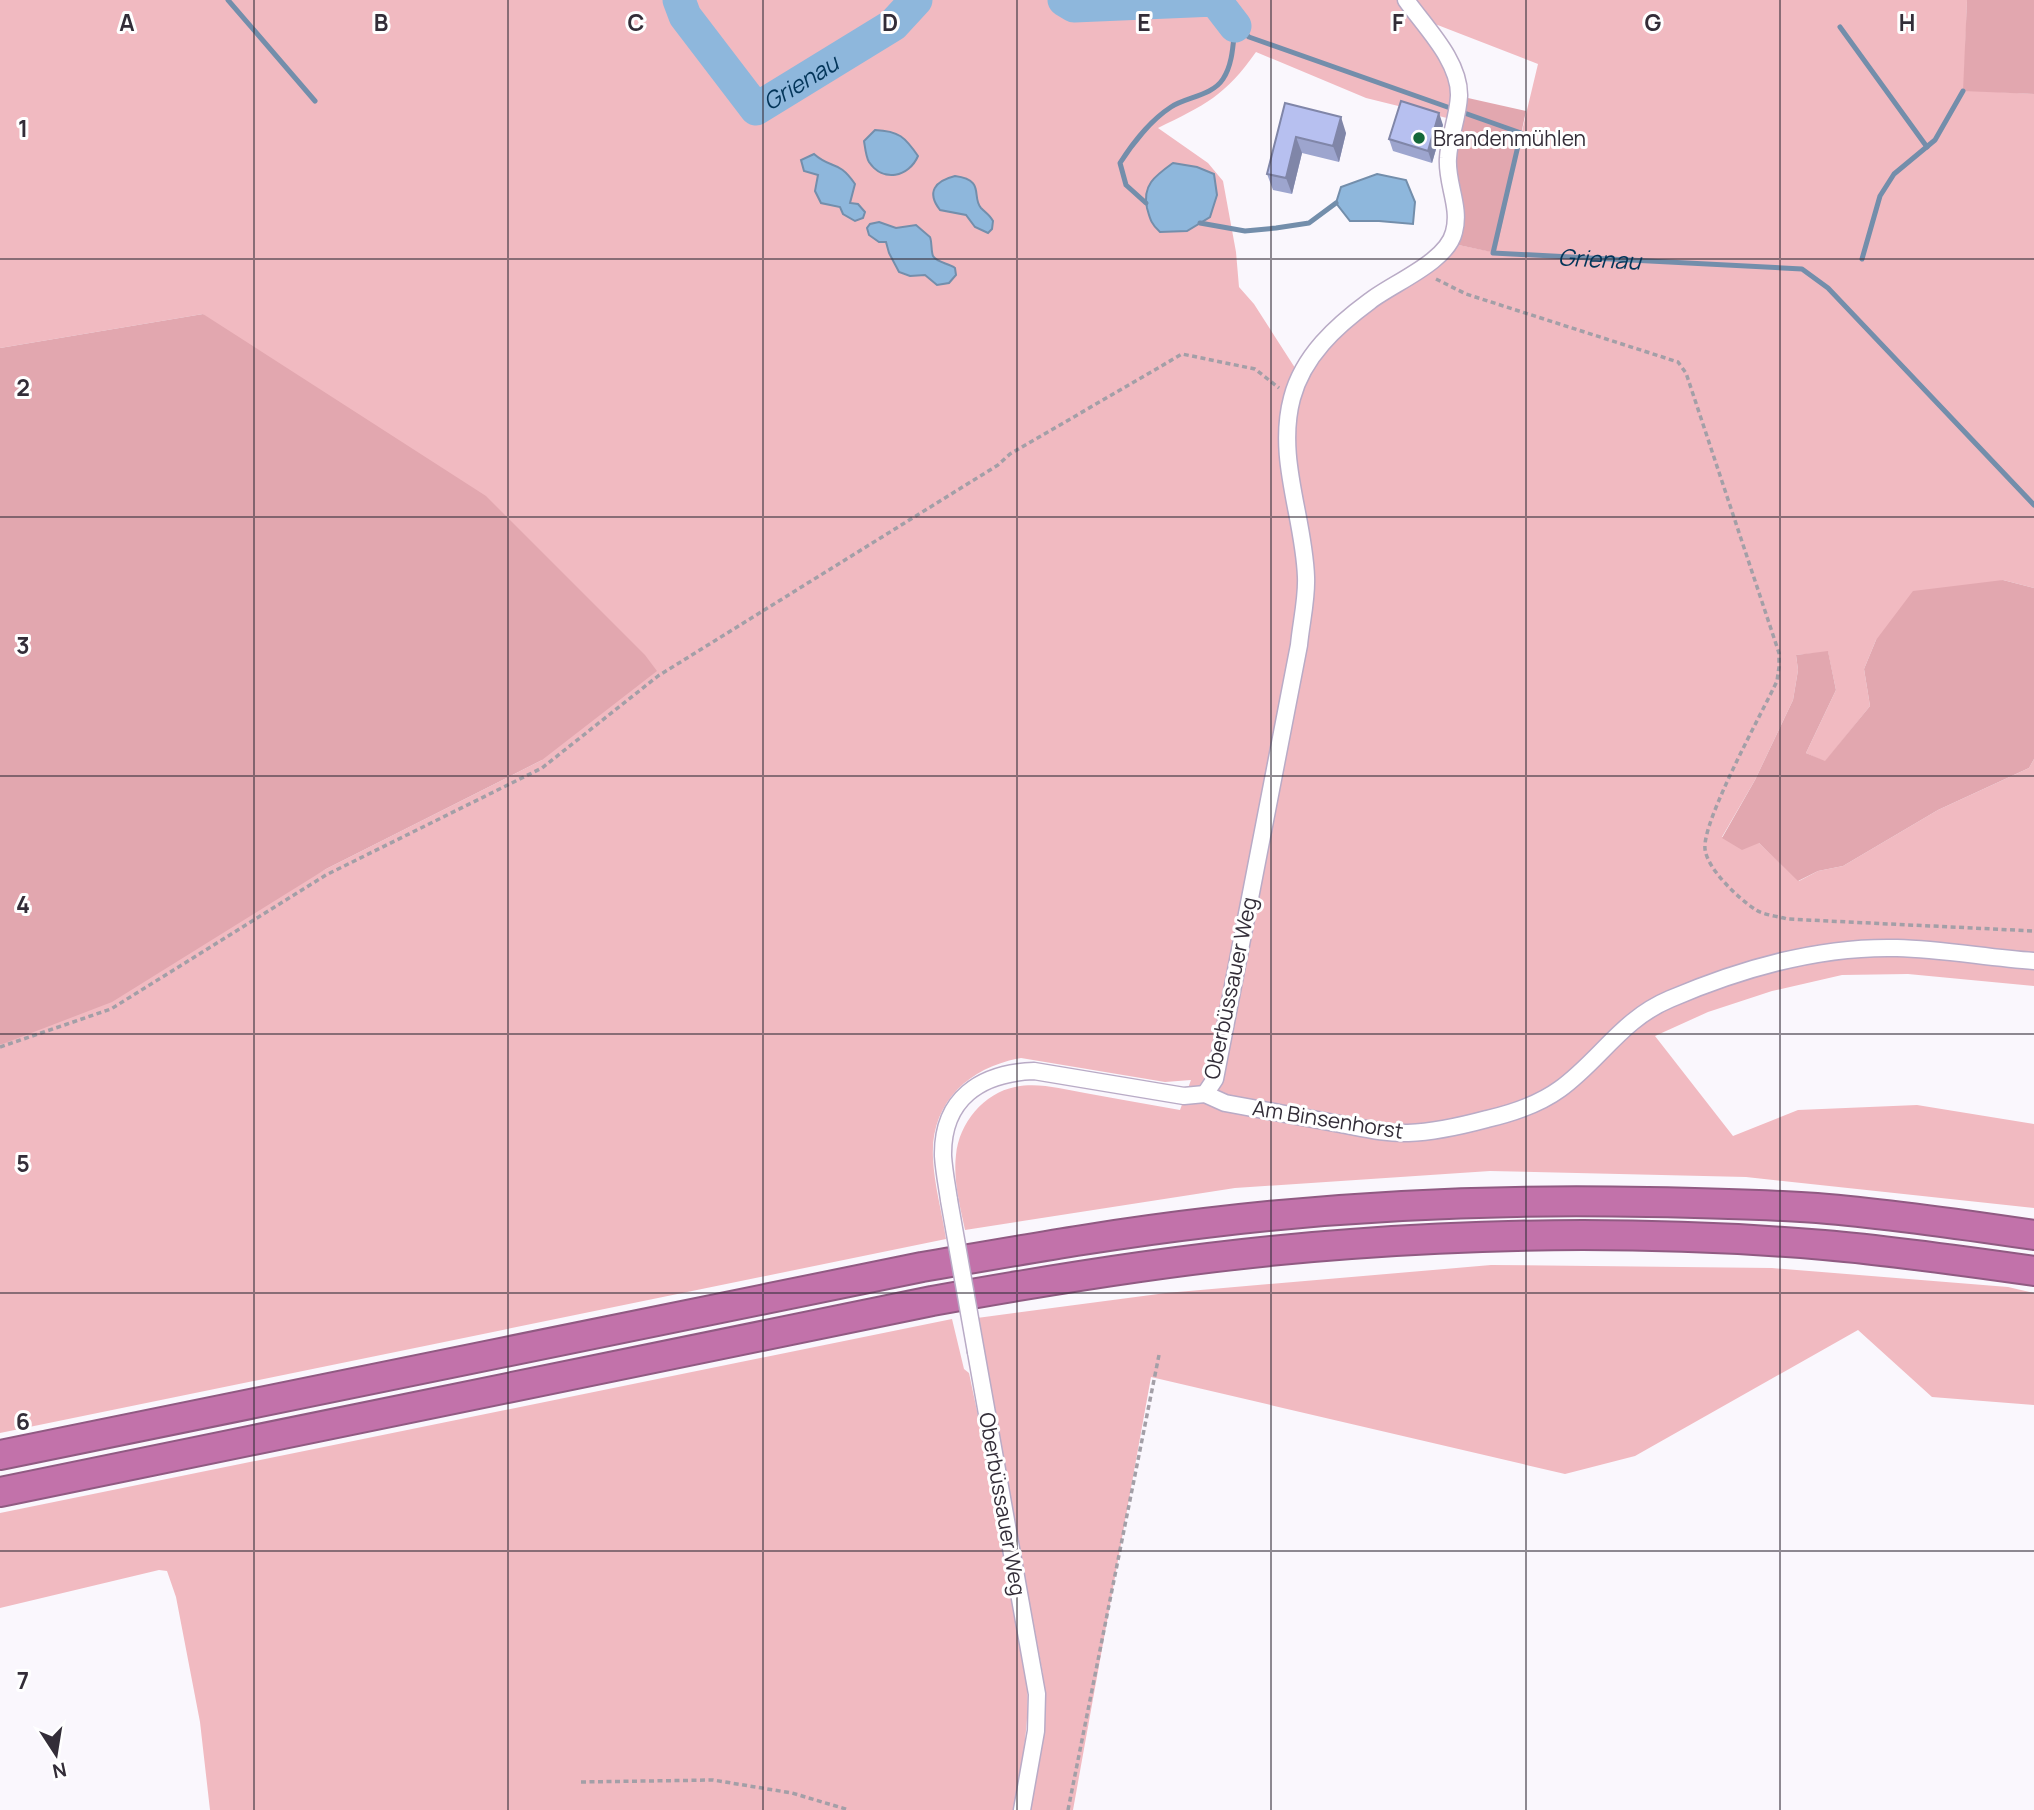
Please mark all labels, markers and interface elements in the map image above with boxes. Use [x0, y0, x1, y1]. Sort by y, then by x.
text: A [119, 6, 135, 38]
text: B [374, 6, 388, 38]
text: C [628, 6, 645, 38]
text: D [882, 6, 898, 38]
text: E [1137, 6, 1151, 38]
text: F [1392, 6, 1404, 38]
text: G [1645, 6, 1662, 38]
text: H [1899, 6, 1915, 38]
water label: Grienau [756, 45, 846, 117]
text: 1 [18, 112, 28, 144]
place label: Brandenmühlen [1433, 124, 1586, 152]
marker: Brandenmühlen [1411, 130, 1427, 146]
water label: Grienau [1557, 240, 1644, 277]
text: 2 [16, 371, 30, 403]
text: 3 [16, 629, 30, 661]
text: 4 [16, 888, 30, 920]
street label: Oberbüssauer Weg [1197, 894, 1263, 1082]
street label: Am Binsenhorst [1250, 1093, 1406, 1145]
text: 5 [16, 1147, 30, 1179]
text: 6 [16, 1405, 30, 1437]
street label: Oberbüssauer Weg [973, 1410, 1033, 1598]
text: 7 [17, 1664, 29, 1696]
north arrow [21, 1719, 91, 1789]
text: N [50, 1756, 69, 1785]

